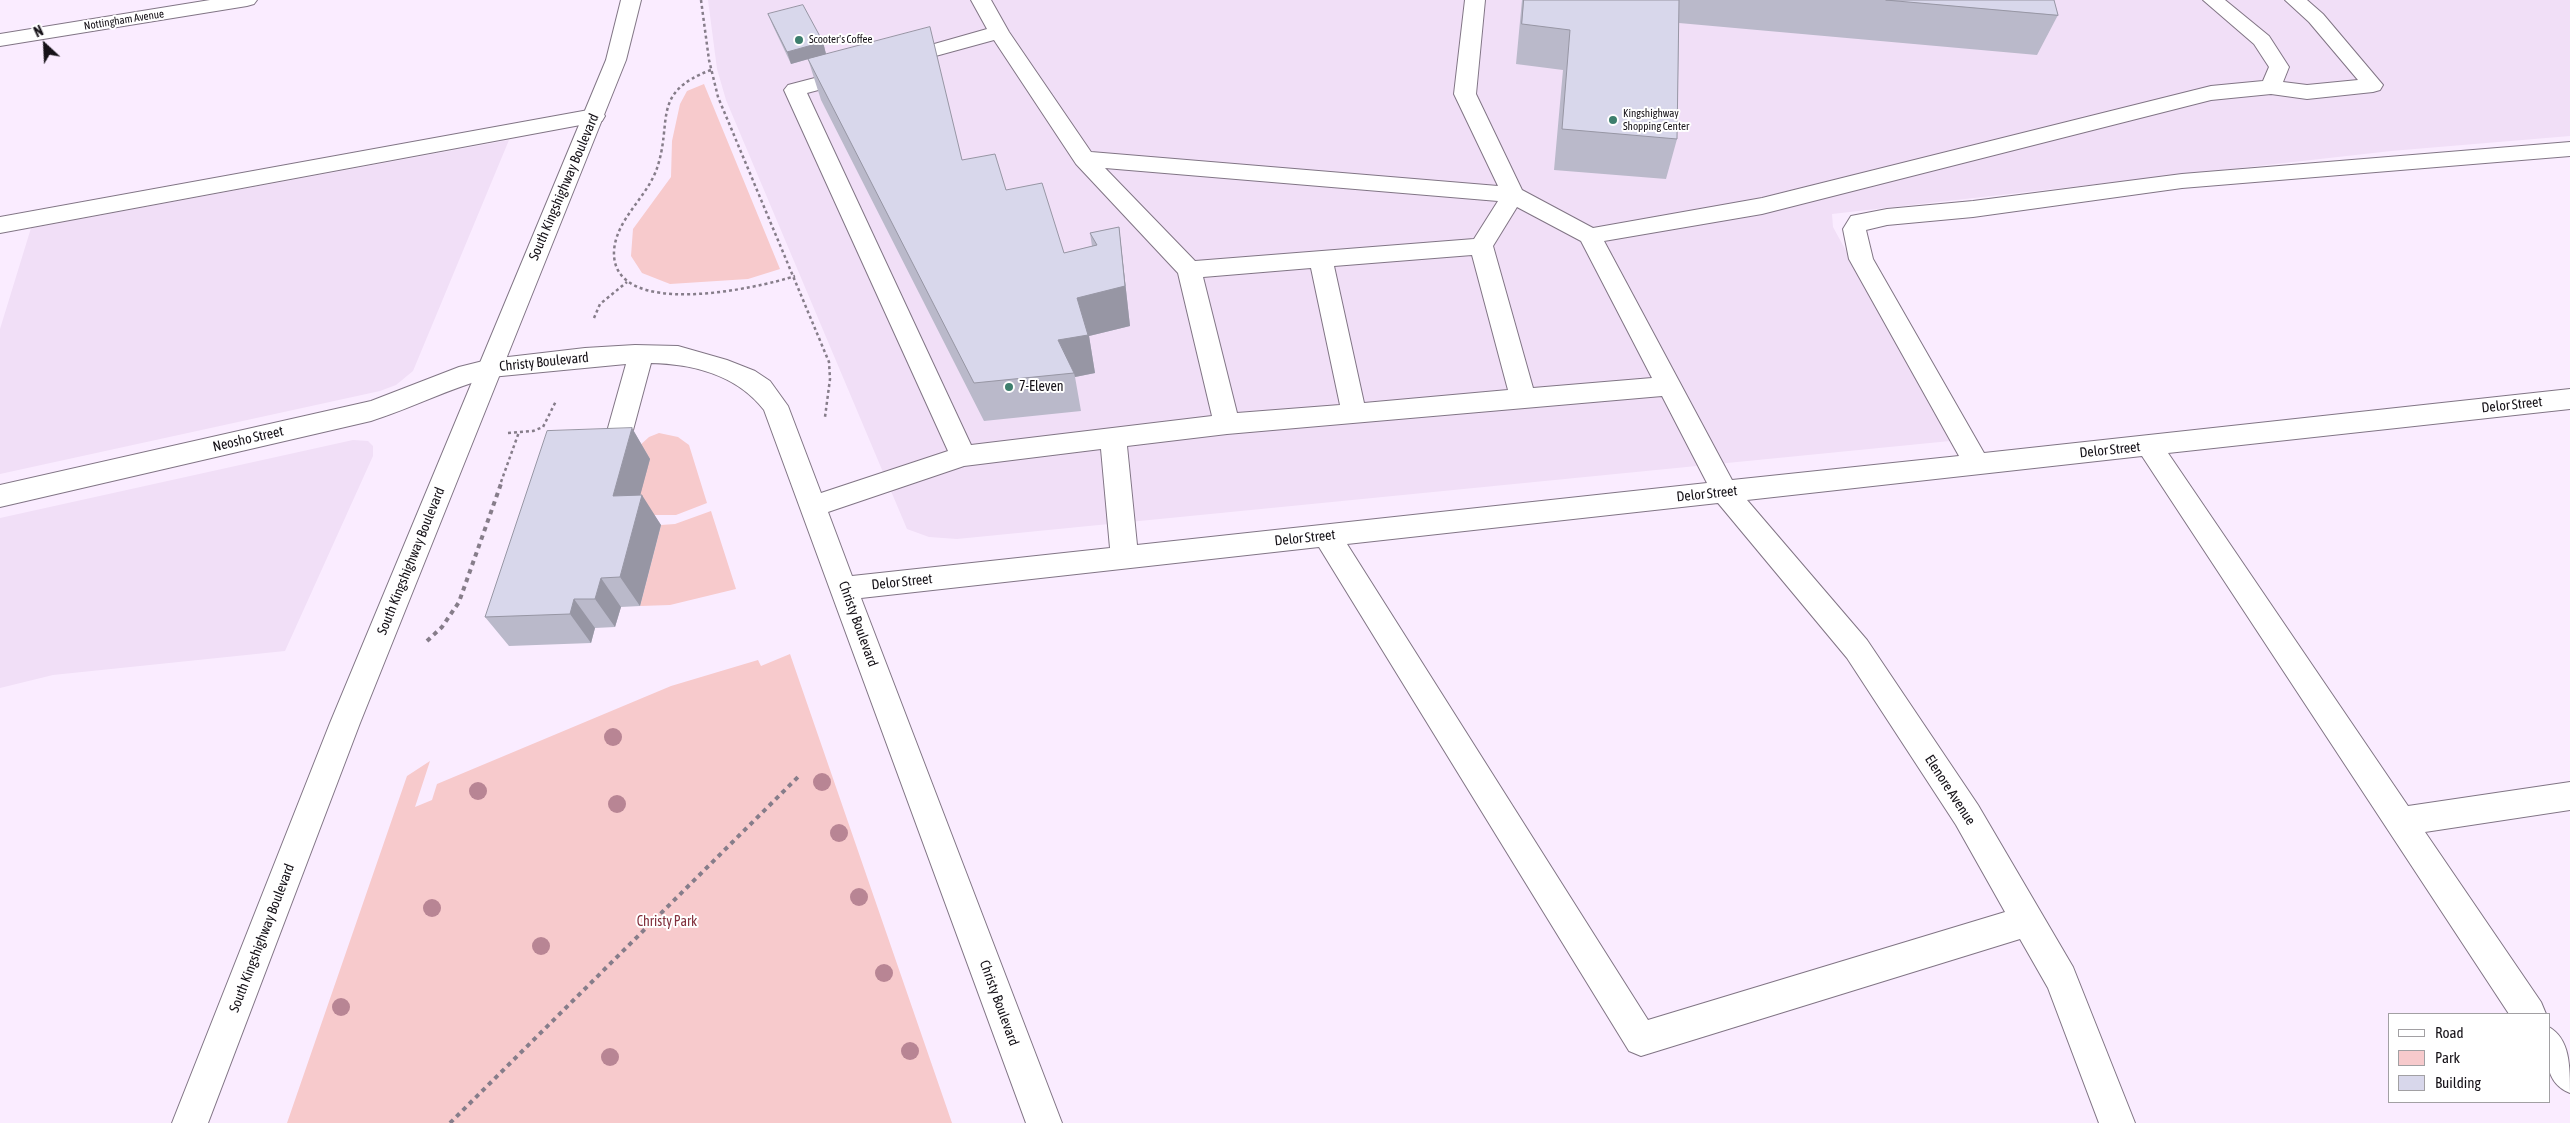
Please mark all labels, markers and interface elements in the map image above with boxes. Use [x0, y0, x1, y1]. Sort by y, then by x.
street label: Nottingham Avenue [83, 7, 165, 33]
north arrow [20, 20, 70, 70]
text: N [32, 22, 46, 40]
place label: Scooter's Coffee [809, 33, 873, 47]
marker: Scooter's Coffee [793, 34, 805, 46]
place label: Kingshighway Shopping Center [1623, 107, 1689, 133]
street label: South Kingshighway Boulevard [525, 111, 603, 263]
marker: Kingshighway Shopping Center [1607, 114, 1619, 126]
street label: Christy Boulevard [498, 349, 590, 375]
place label: 7-Eleven [1019, 379, 1064, 395]
marker: 7-Eleven [1003, 381, 1015, 393]
street label: Delor Street [2481, 393, 2543, 417]
street label: Neosho Street [211, 423, 285, 455]
street label: Delor Street [2079, 438, 2141, 462]
street label: Delor Street [1676, 482, 1738, 506]
street label: South Kingshighway Boulevard [374, 485, 448, 637]
street label: Delor Street [1274, 526, 1336, 550]
street label: Delor Street [871, 570, 933, 594]
street label: Christy Boulevard [835, 579, 881, 669]
street label: Elenore Avenue [1921, 752, 1979, 828]
street label: South Kingshighway Boulevard [226, 861, 298, 1015]
park label: Christy Park [637, 914, 697, 930]
street label: Christy Boulevard [976, 958, 1022, 1048]
legend [2388, 1013, 2550, 1103]
text: Road [2435, 1024, 2464, 1041]
text: Park [2435, 1049, 2460, 1066]
text: Building [2435, 1074, 2481, 1091]

